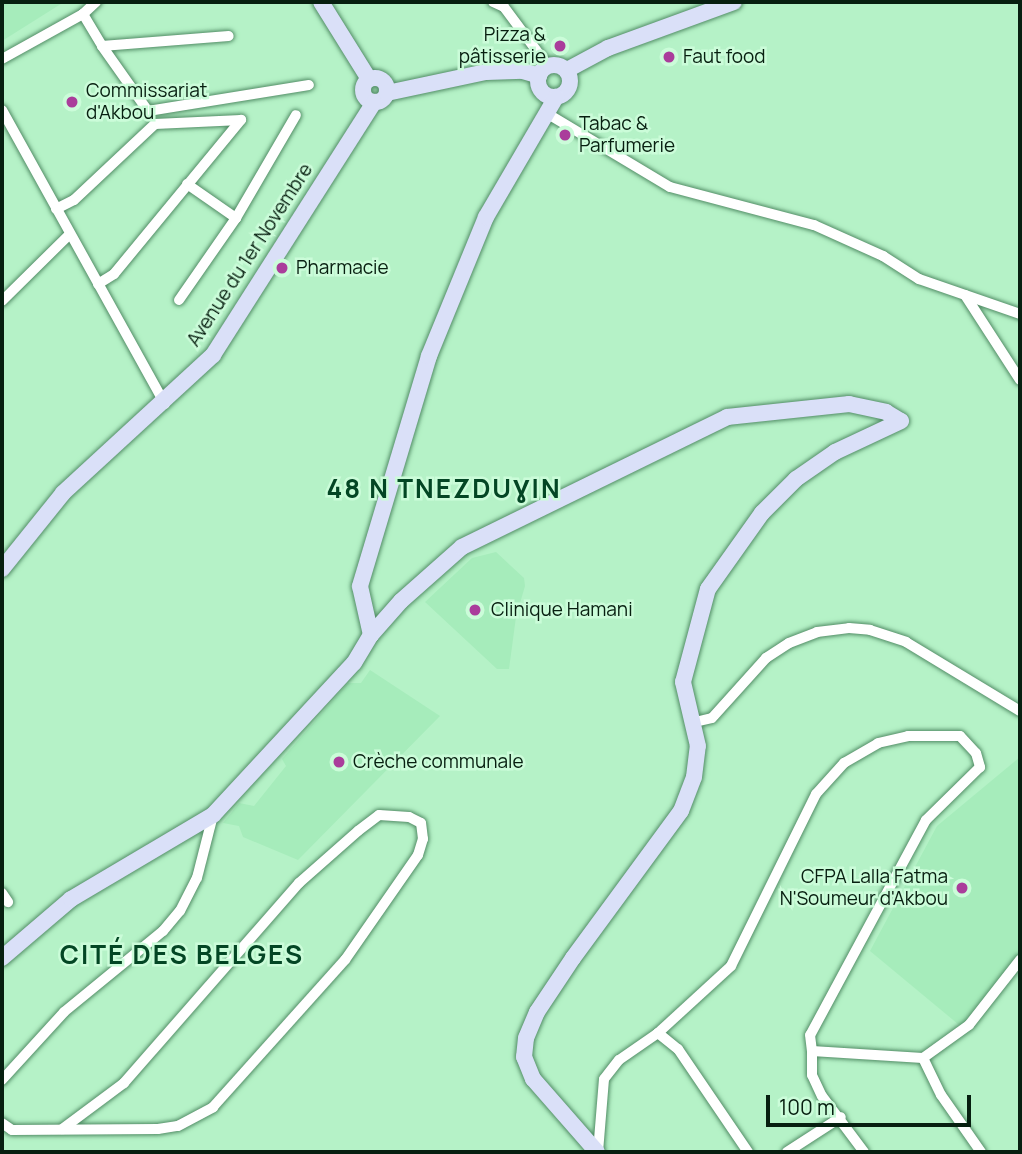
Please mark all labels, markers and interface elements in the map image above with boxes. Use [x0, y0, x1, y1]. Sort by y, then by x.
place label: Pizza & pâtisserie [459, 24, 546, 68]
marker: Pizza & pâtisserie [552, 38, 568, 54]
place label: Faut food [683, 46, 766, 68]
marker: Faut food [661, 49, 677, 65]
place label: Commissariat d'Akbou [86, 80, 207, 124]
marker: Commissariat d'Akbou [64, 94, 80, 110]
place label: Tabac & Parfumerie [579, 113, 675, 157]
marker: Tabac & Parfumerie [557, 127, 573, 143]
street label: Avenue du 1er Novembre [182, 159, 318, 351]
place label: Pharmacie [296, 257, 389, 279]
marker: Pharmacie [274, 260, 290, 276]
district label: 48 N TNEZDUƔIN [328, 473, 560, 505]
place label: Clinique Hamani [491, 599, 633, 621]
marker: Clinique Hamani [465, 600, 485, 620]
place label: Crèche communale [353, 751, 524, 773]
marker: Crèche communale [331, 754, 347, 770]
place label: CFPA Lalla Fatma N'Soumeur d'Akbou [780, 866, 948, 910]
marker: CFPA Lalla Fatma N'Soumeur d'Akbou [954, 880, 970, 896]
district label: CITÉ DES BELGES [62, 939, 302, 971]
scale bar [770, 1080, 975, 1124]
text: 100 m [779, 1093, 835, 1121]

